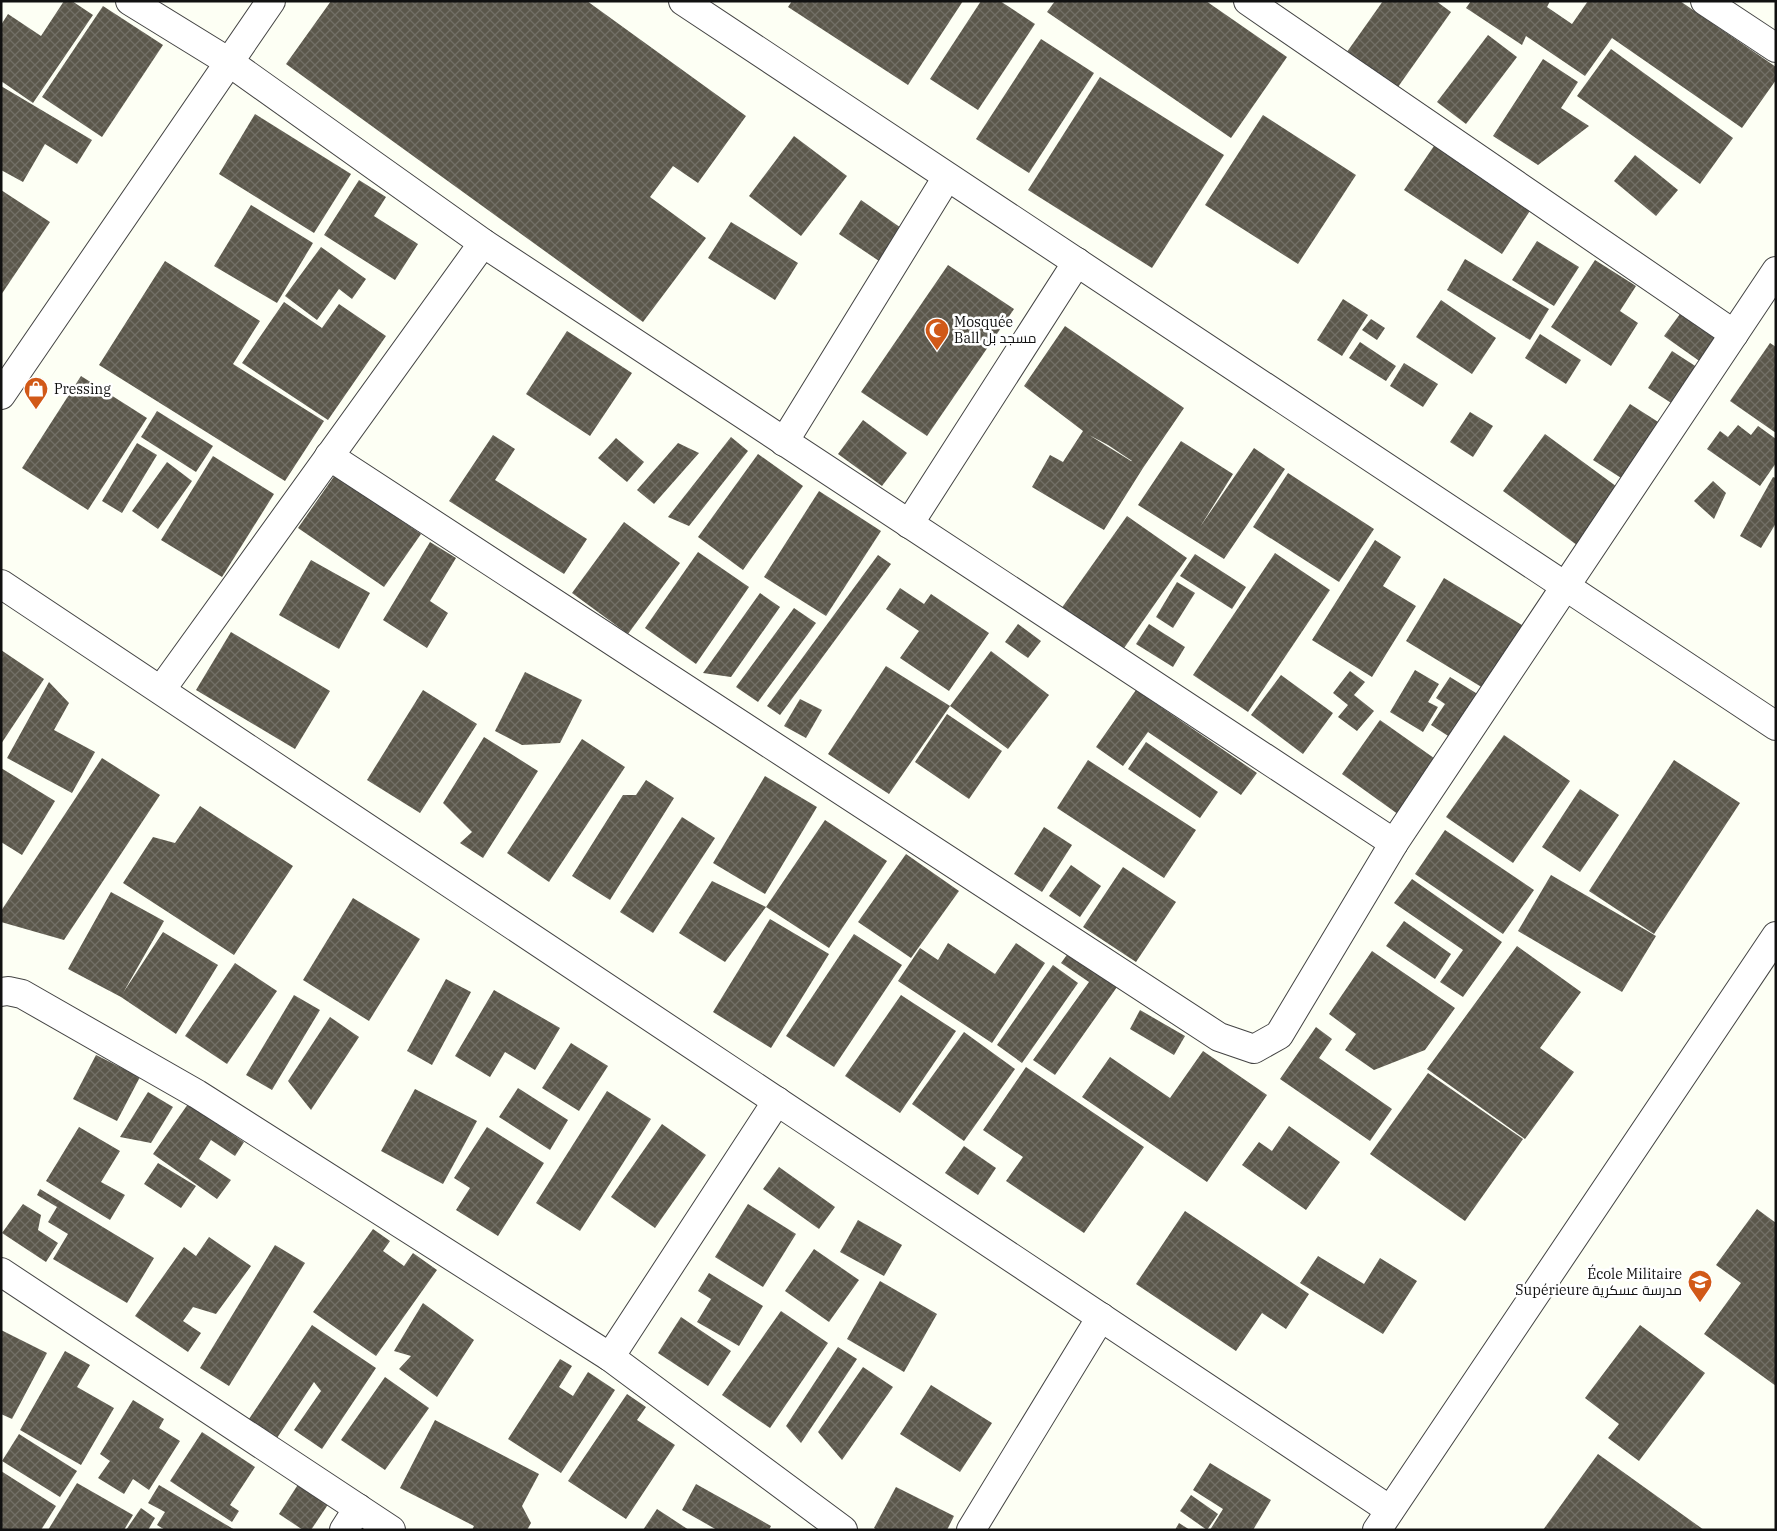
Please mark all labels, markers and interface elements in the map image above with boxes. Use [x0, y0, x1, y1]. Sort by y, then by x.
place label: Mosquée Ball مسجد بل [954, 313, 1036, 347]
mosque icon: Mosquée Ball مسجد بل [924, 317, 950, 351]
shop icon: Pressing [23, 376, 49, 410]
place label: Pressing [54, 380, 111, 398]
place label: École Militaire Supérieure مدرسة عسكرية [1515, 1264, 1682, 1299]
school or university icon: École Militaire Supérieure مدرسة عسكرية [1687, 1269, 1713, 1303]

